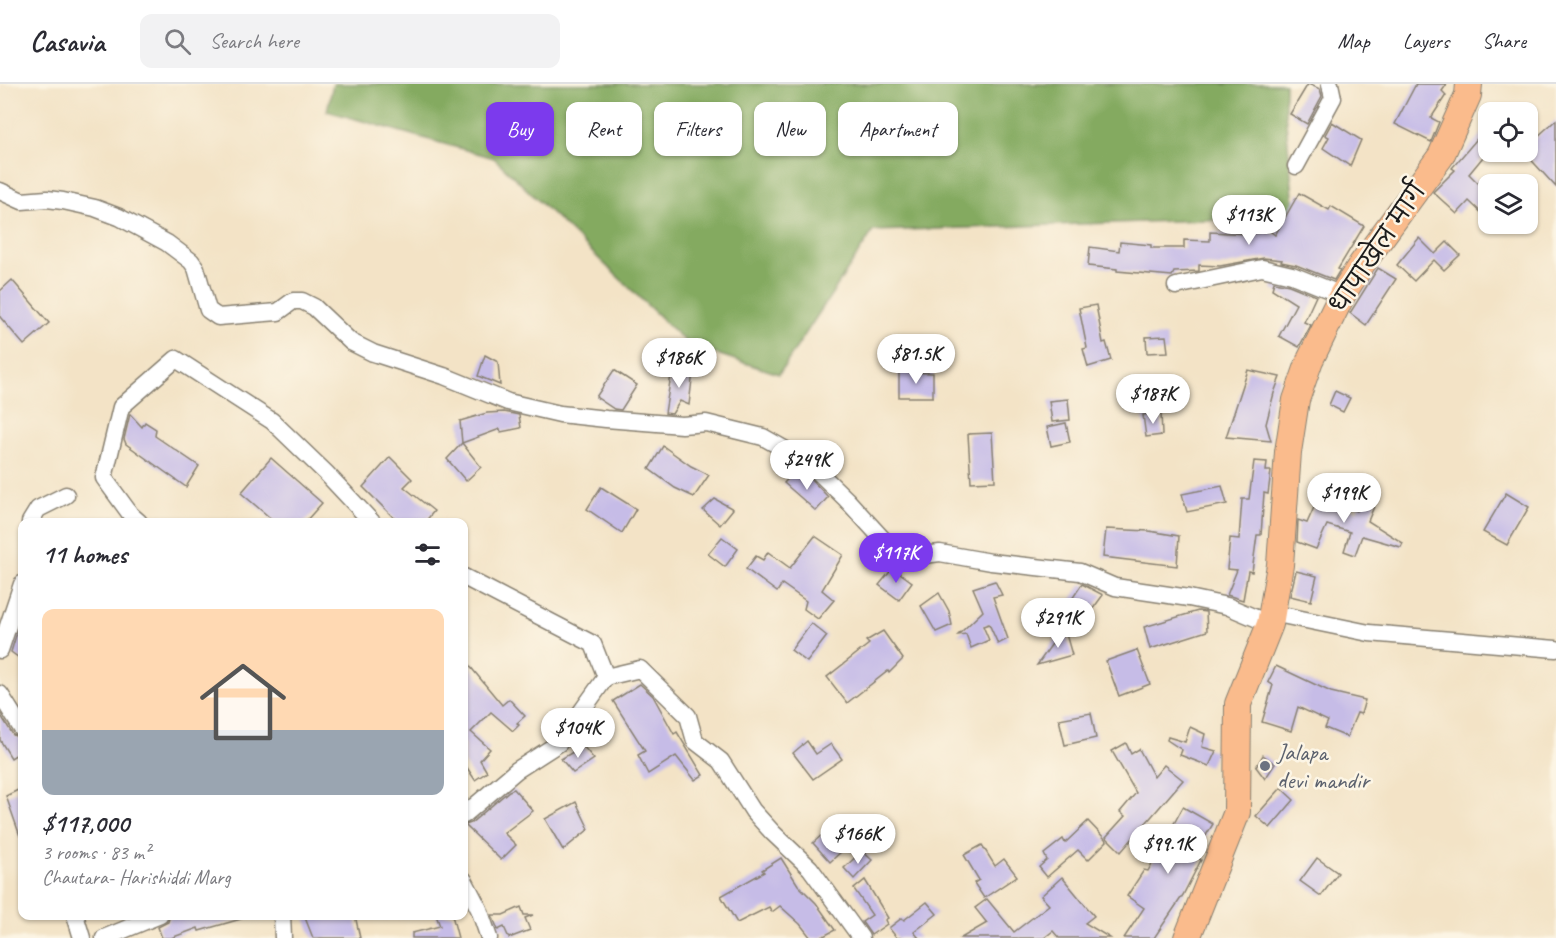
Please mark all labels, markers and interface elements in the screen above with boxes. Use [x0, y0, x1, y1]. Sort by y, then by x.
search box [140, 14, 560, 68]
text: Casavia [30, 24, 104, 59]
icon: search [161, 25, 194, 58]
text: Search here [209, 27, 299, 55]
text: Map [1337, 28, 1370, 54]
text: Layers [1403, 28, 1449, 54]
text: Share [1482, 28, 1526, 54]
chip: Buy [486, 102, 554, 156]
chip: Rent [566, 102, 642, 156]
chip: Filters [654, 102, 742, 156]
chip: New [754, 102, 826, 156]
chip: Apartment [838, 102, 958, 156]
map controls [1478, 102, 1538, 234]
button: locate [1478, 102, 1538, 162]
street label: धापाखेल मार्ग [1321, 174, 1434, 319]
button: layers [1478, 174, 1538, 234]
pin: $113K [1207, 195, 1291, 246]
text: $113K [1226, 202, 1272, 227]
pin: $81.5K [867, 334, 965, 385]
pin: $186K [637, 338, 721, 389]
text: $81.5K [891, 341, 941, 366]
text: $186K [656, 345, 702, 370]
pin: $187K [1111, 374, 1195, 425]
text: $187K [1130, 381, 1176, 406]
pin: $249K [765, 440, 849, 491]
text: $249K [784, 447, 830, 472]
pin: $199K [1302, 473, 1386, 524]
text: $199K [1321, 480, 1367, 505]
pin: $117K [854, 533, 938, 584]
text: 11 homes [42, 538, 127, 571]
icon: filters [411, 538, 444, 571]
text: $117K [873, 540, 919, 565]
pin: $291K [1016, 598, 1100, 649]
text: $291K [1035, 605, 1081, 630]
icon: home [189, 648, 297, 756]
pin: $104K [536, 708, 620, 759]
text: $104K [555, 715, 601, 740]
place label: Jalapa devi mandir [1276, 737, 1371, 795]
marker: Jalapa devi mandir [1258, 759, 1272, 773]
text: $117,000 [42, 807, 129, 840]
pin: $166K [816, 814, 900, 865]
text: $166K [835, 821, 882, 846]
pin: $99.1K [1119, 824, 1217, 875]
text: $99.1K [1143, 831, 1193, 856]
text: 3 rooms · 83 m² [42, 840, 150, 865]
text: Chautara- Harishiddi Marg [42, 865, 231, 890]

